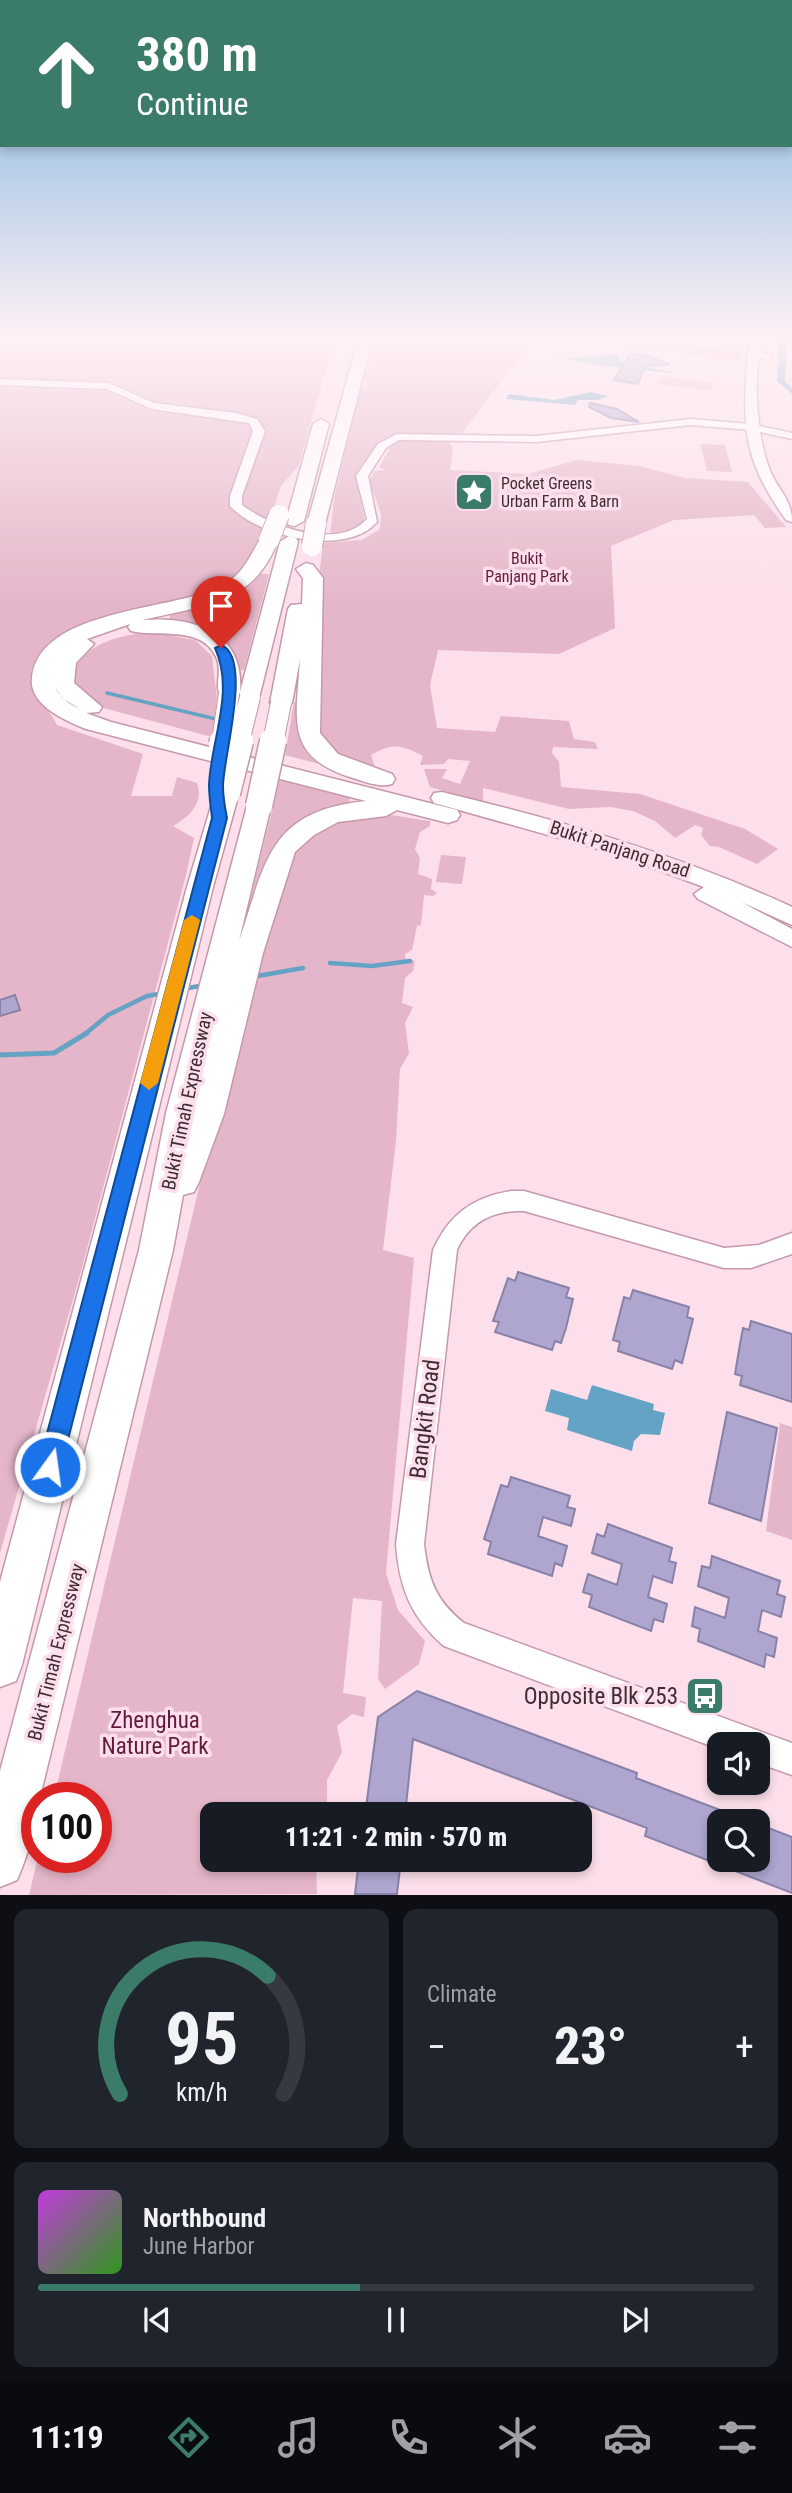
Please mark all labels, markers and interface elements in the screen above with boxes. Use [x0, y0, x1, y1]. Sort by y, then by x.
text: 380 m [136, 26, 258, 83]
icon: ahead [21, 28, 112, 119]
text: Continue [136, 85, 248, 123]
place icon: Pocket Greens Urban Farm & Barn [453, 471, 495, 513]
place label: Pocket Greens Urban Farm & Barn [501, 474, 619, 511]
park label: Bukit Panjang Park [485, 549, 569, 586]
pin [191, 576, 251, 648]
icon: arrive [202, 587, 240, 625]
street label: Bukit Panjang Road [547, 816, 693, 882]
street label: Bukit Timah Expressway [157, 1010, 217, 1192]
street label: Bangkit Road [404, 1358, 446, 1480]
position arrow [13, 1430, 87, 1504]
street label: Bukit Timah Expressway [23, 1561, 89, 1743]
bus stop icon: Opposite Blk 253 [684, 1675, 726, 1717]
place label: Opposite Blk 253 [524, 1683, 678, 1710]
park label: Zhenghua Nature Park [101, 1707, 209, 1760]
map controls [707, 1732, 770, 1872]
button: sound [707, 1732, 770, 1795]
speed limit sign: 100 [21, 1782, 112, 1873]
button: search [707, 1809, 770, 1872]
text: 11:21 · 2 min · 570 m [285, 1822, 507, 1852]
text: Climate [427, 1981, 497, 2008]
text: 95 [165, 1997, 238, 2083]
text: 23° [554, 2016, 627, 2077]
text: − [427, 2025, 446, 2069]
text: + [735, 2025, 754, 2069]
text: km/h [176, 2078, 227, 2107]
text: Northbound [143, 2203, 266, 2233]
text: June Harbor [143, 2233, 255, 2260]
icon: previous [138, 2301, 176, 2339]
icon: pause [377, 2301, 415, 2339]
icon: next [616, 2301, 654, 2339]
icon: directions [164, 2413, 213, 2462]
icon: music [274, 2413, 323, 2462]
icon: phone [384, 2413, 433, 2462]
icon: climate [493, 2413, 542, 2462]
icon: car [603, 2413, 652, 2462]
icon: filters [713, 2413, 762, 2462]
text: 11:19 [30, 2418, 104, 2456]

